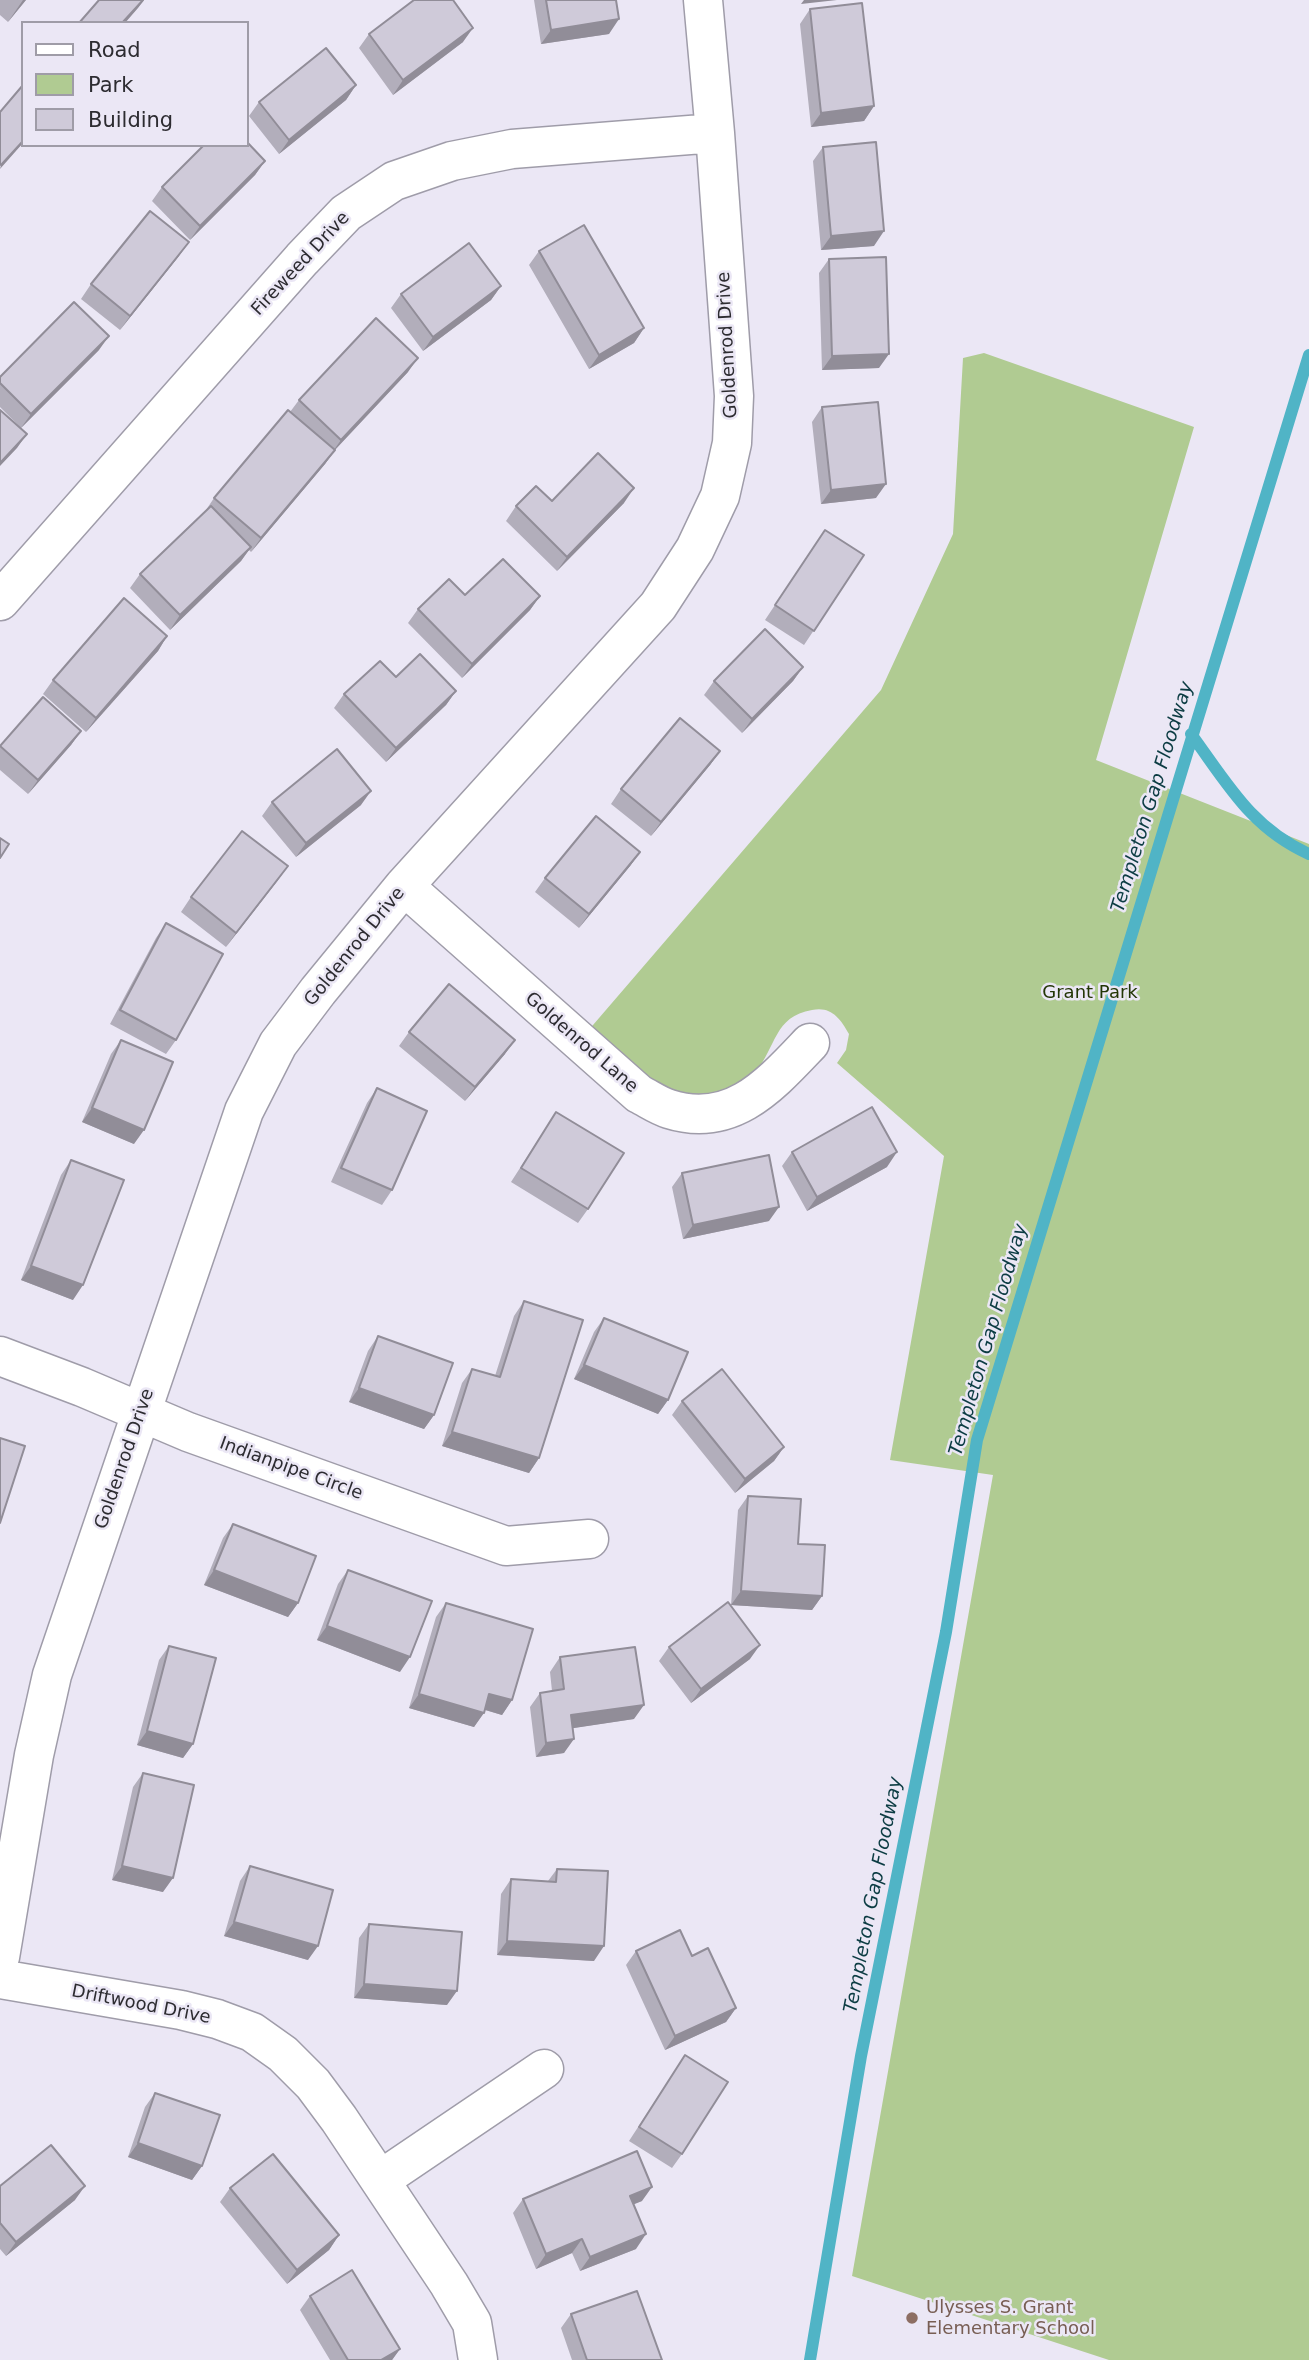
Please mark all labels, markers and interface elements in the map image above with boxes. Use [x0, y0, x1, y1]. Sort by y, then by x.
legend [21, 21, 248, 147]
text: Road [88, 38, 141, 62]
text: Park [88, 73, 133, 97]
text: Building [88, 108, 173, 132]
street label: Fireweed Drive [247, 208, 355, 320]
street label: Goldenrod Drive [713, 271, 743, 419]
water label: Templeton Gap Floodway [1107, 679, 1199, 915]
street label: Goldenrod Drive [300, 883, 410, 1011]
park label: Grant Park [1042, 982, 1138, 1004]
street label: Goldenrod Lane [520, 988, 642, 1098]
water label: Templeton Gap Floodway [945, 1221, 1033, 1459]
street label: Goldenrod Drive [91, 1386, 159, 1532]
street label: Indianpipe Circle [216, 1433, 366, 1505]
water label: Templeton Gap Floodway [840, 1775, 908, 2015]
street label: Driftwood Drive [70, 1981, 212, 2029]
place label: Ulysses S. Grant Elementary School [926, 2297, 1095, 2340]
marker: Ulysses S. Grant Elementary School [904, 2310, 920, 2326]

